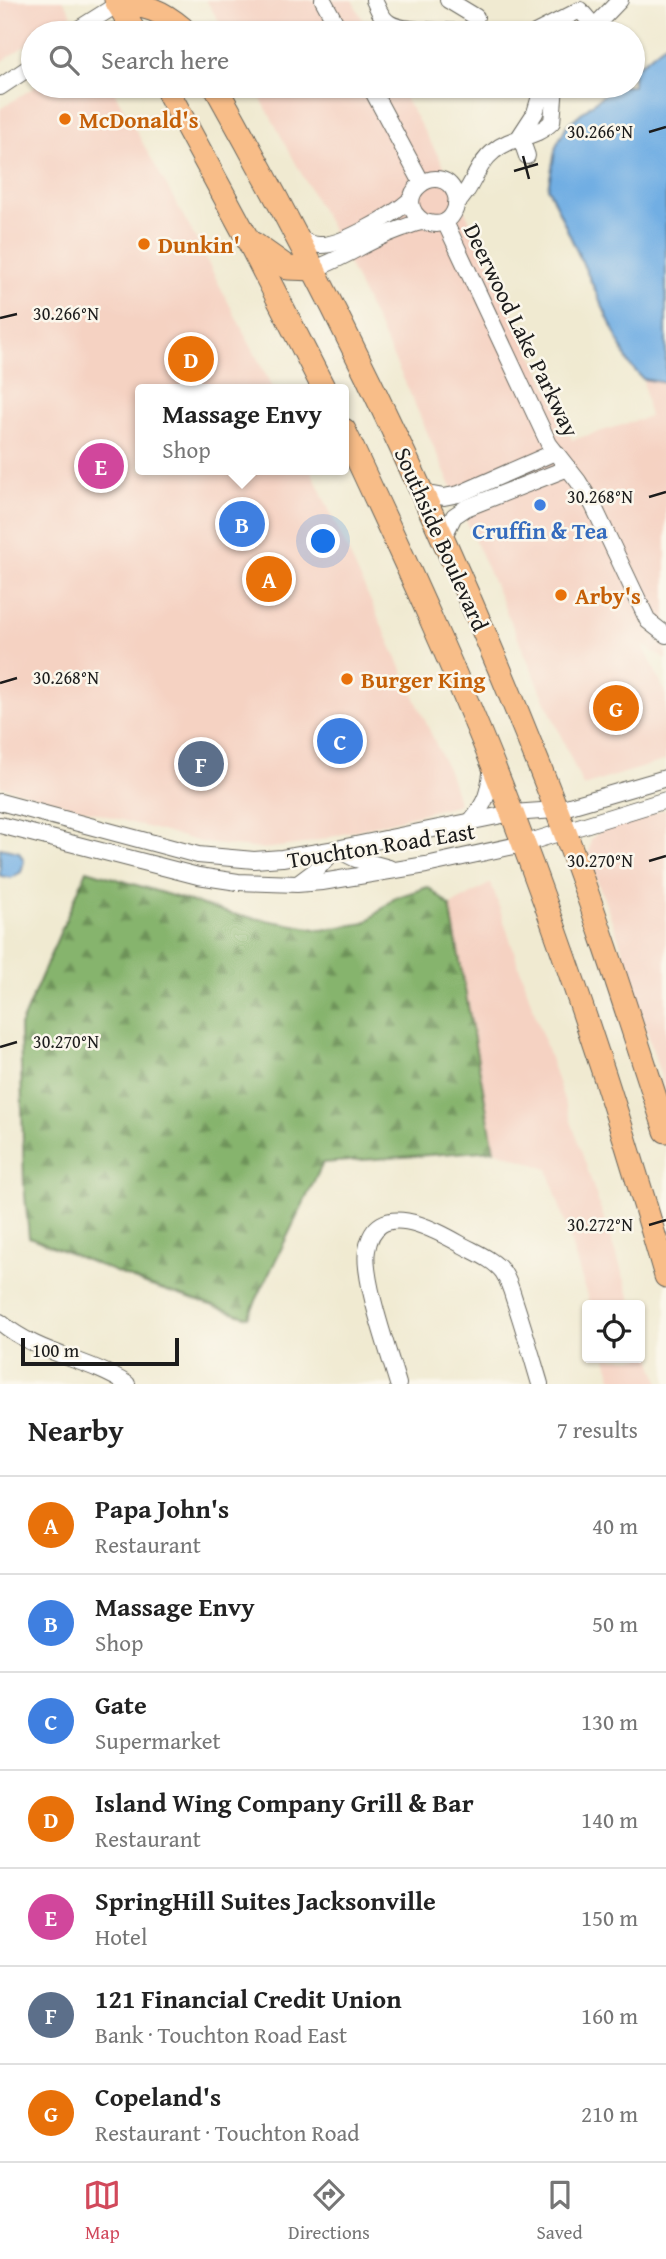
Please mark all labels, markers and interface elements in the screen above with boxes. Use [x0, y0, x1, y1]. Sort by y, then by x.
search box [21, 21, 645, 98]
text: Search here [101, 40, 229, 79]
icon: search [45, 41, 83, 79]
place label: McDonald's [79, 103, 199, 136]
marker: McDonald's [57, 111, 73, 127]
text: 30.266°N [567, 118, 633, 145]
street label: Deerwood Lake Parkway [456, 218, 588, 443]
place label: Dunkin' [158, 228, 240, 261]
marker: Dunkin' [136, 236, 152, 252]
text: 30.266°N [33, 300, 99, 327]
pin: D [168, 333, 214, 385]
popup [135, 384, 349, 475]
text: Massage Envy [162, 394, 322, 433]
text: Shop [162, 433, 211, 466]
pin: E [78, 440, 124, 492]
street label: Southside Boulevard [387, 442, 498, 637]
text: 30.268°N [567, 483, 633, 510]
marker: Cruffin & Tea [532, 497, 548, 513]
pin: B [219, 498, 265, 550]
place label: Cruffin & Tea [472, 514, 608, 547]
your location [306, 524, 340, 558]
pin: A [246, 553, 292, 605]
place label: Arby's [575, 579, 641, 612]
marker: Arby's [553, 587, 569, 603]
place label: Burger King [361, 663, 486, 696]
text: 30.268°N [33, 664, 99, 691]
marker: Burger King [339, 671, 355, 687]
pin: G [593, 682, 639, 734]
pin: C [317, 715, 363, 767]
pin: F [178, 738, 224, 790]
street label: Touchton Road East [285, 814, 477, 876]
text: 30.270°N [567, 847, 633, 874]
text: 30.270°N [33, 1028, 99, 1055]
text: 30.272°N [567, 1211, 633, 1238]
map controls [582, 1300, 645, 1363]
button: locate [582, 1300, 645, 1363]
scale bar [21, 1335, 178, 1367]
text: 100 m [32, 1336, 79, 1364]
text: Nearby [28, 1408, 124, 1452]
text: 7 results [557, 1413, 638, 1446]
text: Papa John's [95, 1489, 229, 1528]
text: A [44, 1509, 58, 1542]
text: 40 m [592, 1509, 638, 1542]
text: Restaurant [95, 1528, 201, 1561]
text: Massage Envy [95, 1587, 255, 1626]
text: B [44, 1607, 58, 1640]
text: 50 m [592, 1607, 638, 1640]
text: Shop [95, 1626, 143, 1659]
text: Gate [95, 1685, 147, 1724]
text: C [44, 1705, 58, 1738]
text: 130 m [581, 1705, 638, 1738]
text: Supermarket [95, 1724, 221, 1757]
text: Island Wing Company Grill & Bar [95, 1783, 474, 1822]
text: D [44, 1803, 58, 1836]
text: 140 m [581, 1803, 638, 1836]
text: Restaurant [95, 1822, 201, 1855]
text: SpringHill Suites Jacksonville [95, 1881, 436, 1920]
text: E [45, 1901, 57, 1934]
text: 150 m [581, 1901, 638, 1934]
text: Hotel [95, 1920, 147, 1953]
text: 121 Financial Credit Union [95, 1979, 402, 2018]
text: F [45, 1999, 57, 2032]
text: 160 m [581, 1999, 638, 2032]
text: Bank · Touchton Road East [95, 2018, 347, 2051]
text: Copeland's [95, 2077, 221, 2116]
text: G [44, 2097, 58, 2130]
text: 210 m [581, 2097, 638, 2130]
text: Restaurant · Touchton Road [95, 2116, 360, 2149]
tab: Map [83, 2176, 121, 2246]
tab: Directions [288, 2176, 370, 2246]
tab: Saved [537, 2176, 583, 2246]

